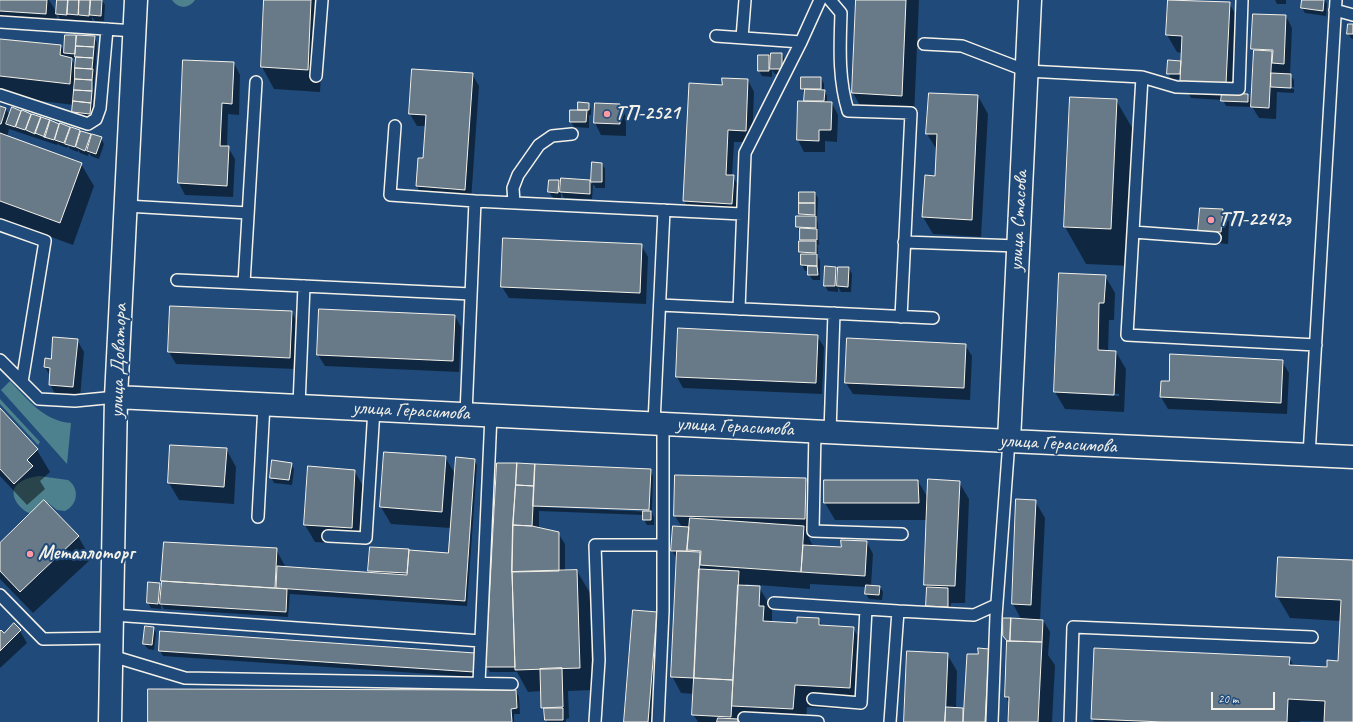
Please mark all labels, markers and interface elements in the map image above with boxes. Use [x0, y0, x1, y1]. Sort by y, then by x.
place label: ТП-2521 [615, 102, 680, 126]
marker: ТП-2521 [602, 109, 612, 119]
street label: улица Стасова [1004, 170, 1034, 272]
place label: ТП-2242э [1219, 208, 1290, 232]
marker: ТП-2242э [1206, 215, 1216, 225]
street label: улица Доватора [105, 303, 133, 419]
street label: улица Герасимова [352, 396, 470, 426]
street label: улица Герасимова [676, 412, 794, 442]
street label: улица Герасимова [999, 429, 1117, 459]
place label: Металлоторг [38, 542, 134, 566]
marker: Металлоторг [25, 549, 35, 559]
scale bar [1213, 684, 1277, 710]
text: 20 m [1218, 691, 1238, 707]

